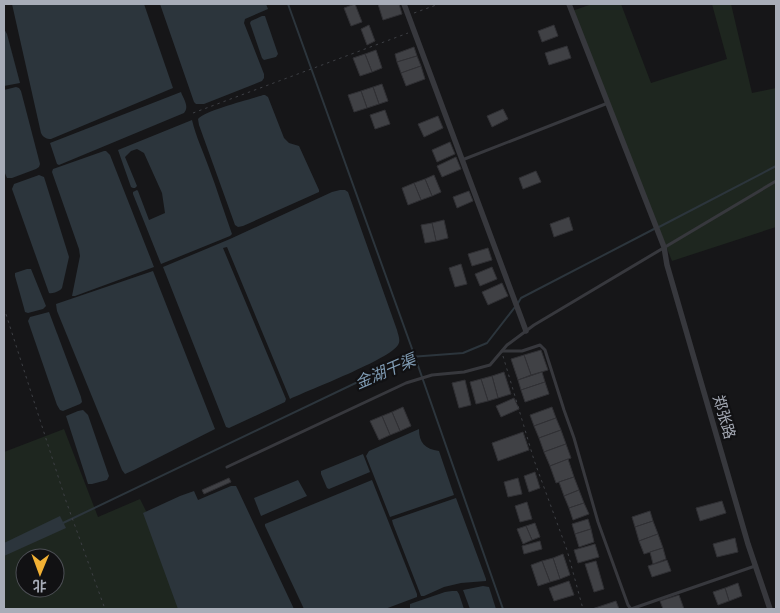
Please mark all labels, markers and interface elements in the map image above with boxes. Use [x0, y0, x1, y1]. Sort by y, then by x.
water label: 金湖干渠 [352, 350, 420, 392]
street label: 郑张路 [710, 393, 739, 441]
north arrow [15, 548, 65, 598]
text: 北 [33, 578, 47, 594]

